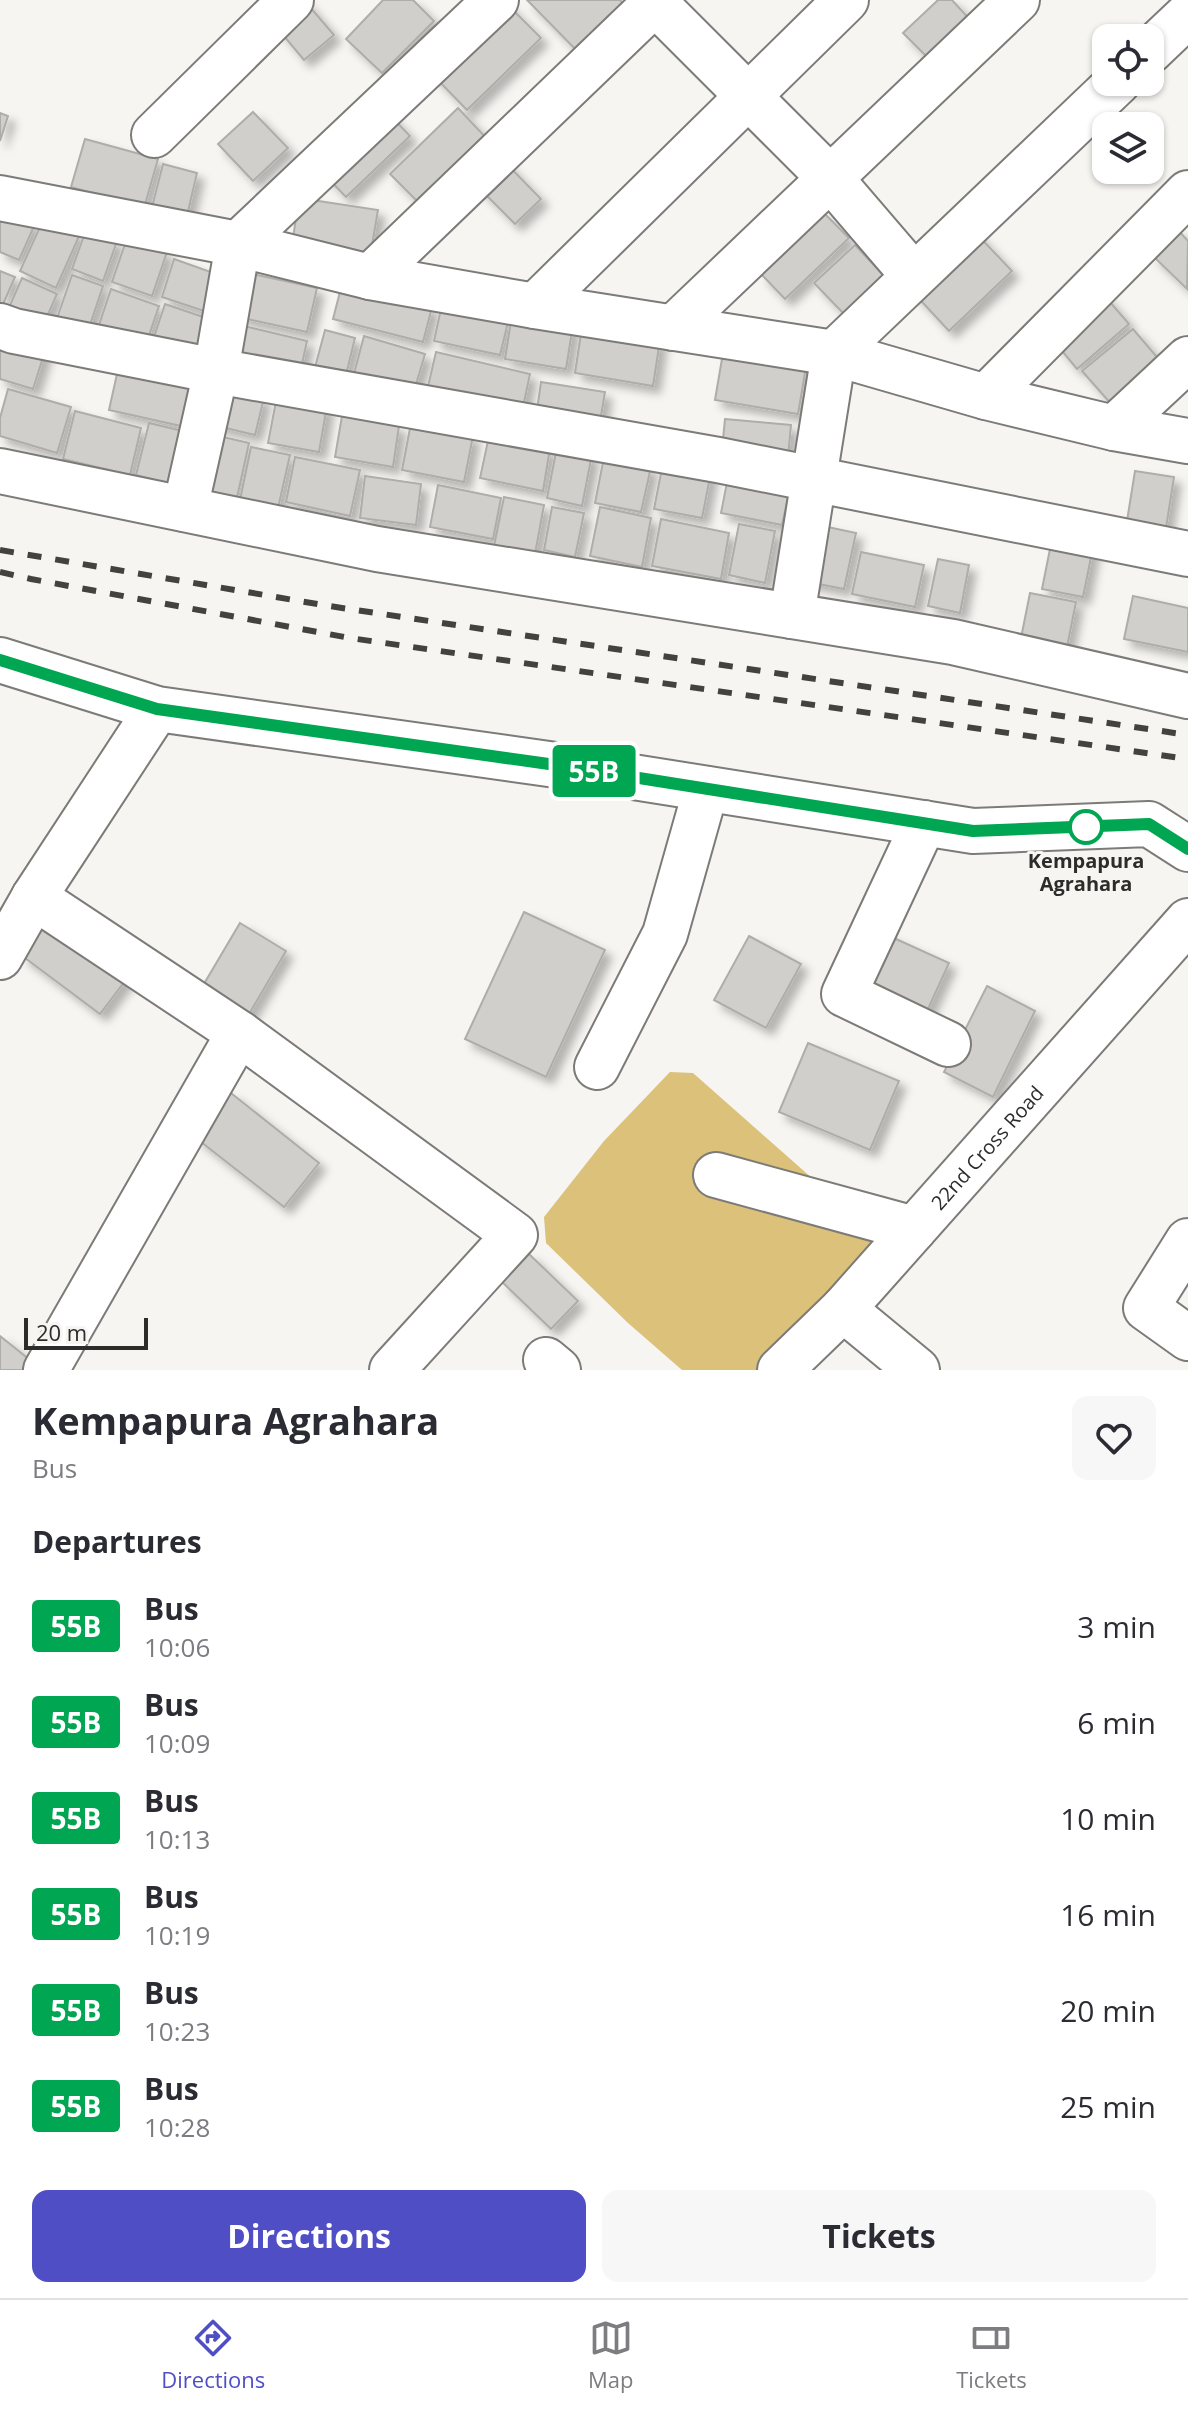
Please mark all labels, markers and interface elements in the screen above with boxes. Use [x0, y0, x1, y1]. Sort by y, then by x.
map controls [1092, 24, 1164, 184]
button: locate [1092, 24, 1164, 96]
button: layers [1092, 112, 1164, 184]
line badge: 55B [548, 745, 640, 797]
text: 55B [569, 752, 619, 790]
marker: Kempapura Agrahara [1069, 810, 1103, 844]
place label: Kempapura Agrahara [1028, 847, 1144, 897]
street label: 22nd Cross Road [924, 1080, 1049, 1215]
scale bar [24, 1314, 148, 1350]
text: 20 m [36, 1317, 87, 1347]
text: Kempapura Agrahara [32, 1394, 439, 1446]
button: heart [1072, 1396, 1156, 1480]
text: Bus [32, 1450, 77, 1486]
text: Departures [32, 1521, 202, 1562]
text: Bus [144, 1588, 199, 1629]
text: 3 min [1077, 1606, 1156, 1647]
text: 55B [51, 1607, 101, 1645]
text: 10:06 [144, 1629, 210, 1665]
text: Bus [144, 1684, 199, 1725]
text: 6 min [1077, 1702, 1156, 1743]
text: 55B [51, 1703, 101, 1741]
text: 10:09 [144, 1725, 210, 1761]
text: Bus [144, 1780, 199, 1821]
text: 10 min [1060, 1798, 1156, 1839]
text: 55B [51, 1799, 101, 1837]
text: 10:13 [144, 1821, 210, 1857]
text: Bus [144, 1876, 199, 1917]
text: 16 min [1060, 1894, 1156, 1935]
text: 55B [51, 1895, 101, 1933]
text: 10:19 [144, 1917, 210, 1953]
text: Bus [144, 1972, 199, 2013]
text: 20 min [1060, 1990, 1156, 2031]
text: 55B [51, 1991, 101, 2029]
text: 10:23 [144, 2013, 210, 2049]
text: Bus [144, 2068, 199, 2109]
text: 25 min [1060, 2086, 1156, 2127]
text: 55B [51, 2087, 101, 2125]
text: 10:28 [144, 2109, 210, 2145]
button: Directions [32, 2190, 586, 2282]
button: Tickets [602, 2190, 1156, 2282]
tab: Directions [161, 2316, 265, 2394]
tab: Map [588, 2316, 634, 2394]
tab: Tickets [956, 2316, 1027, 2394]

